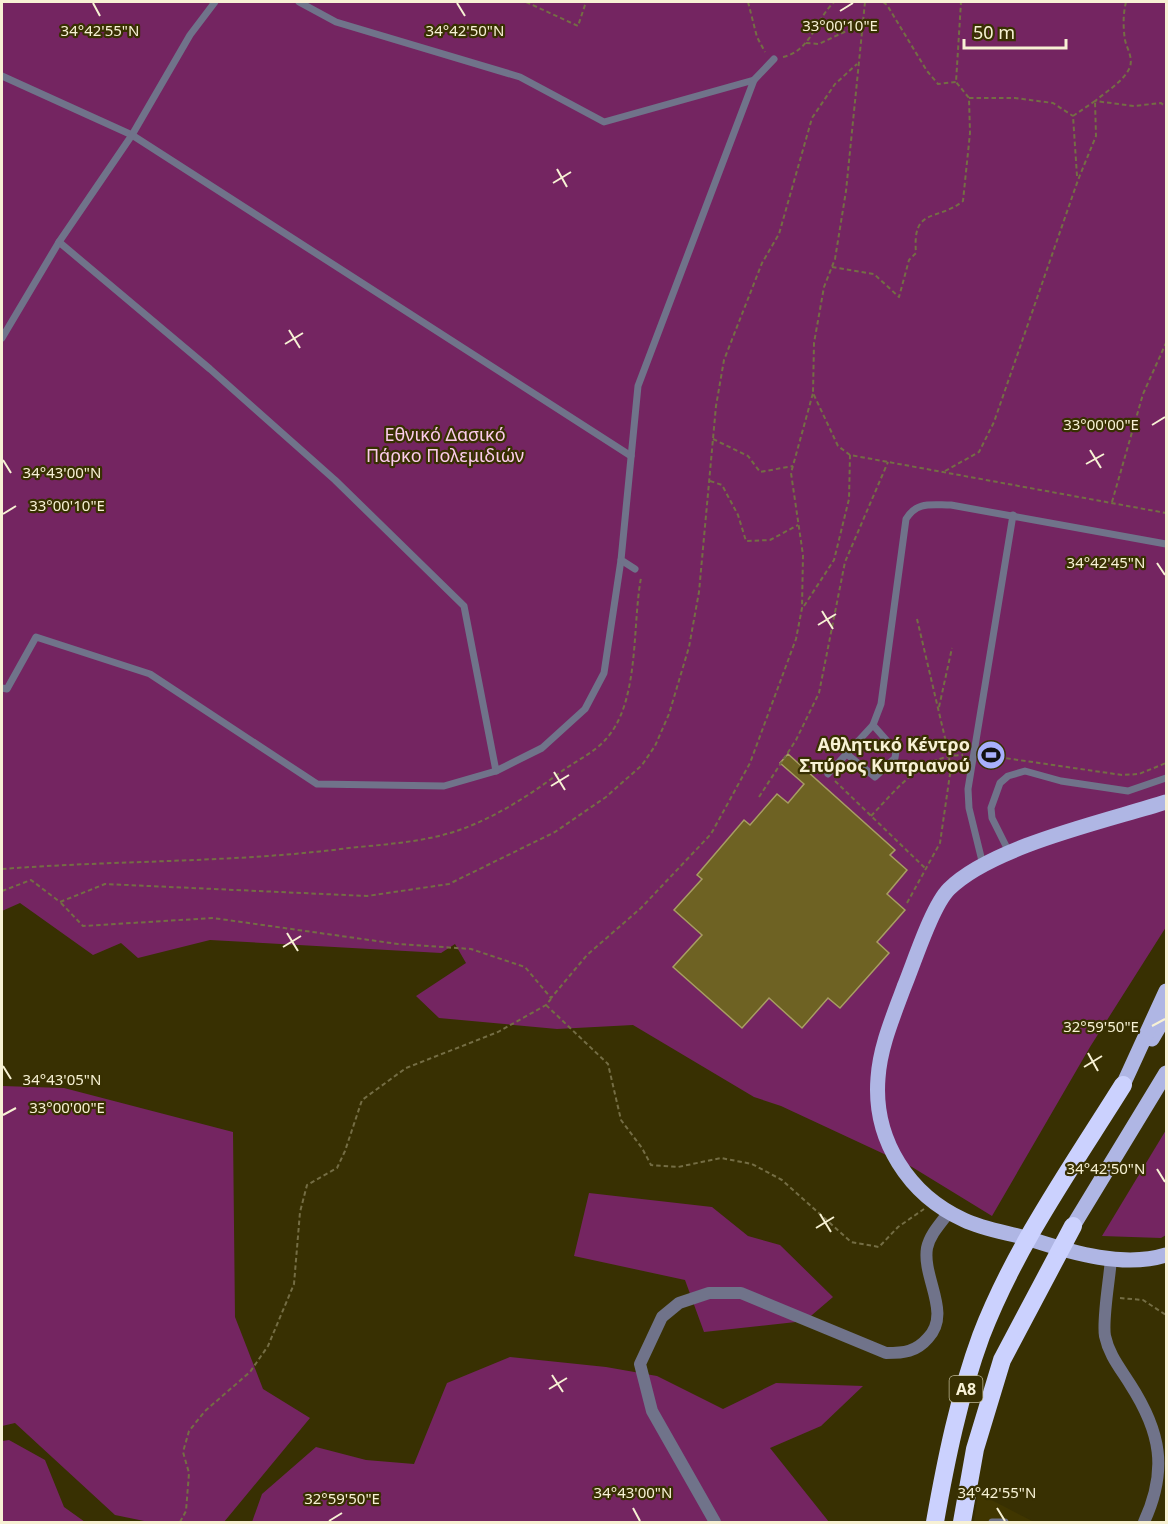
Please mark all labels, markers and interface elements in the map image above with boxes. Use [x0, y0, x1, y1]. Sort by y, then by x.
scale bar [964, 12, 1066, 50]
text: 33°00'10"E [802, 15, 878, 35]
text: 34°42'55"N [61, 20, 139, 40]
text: 34°42'50"N [426, 20, 504, 40]
text: 50 m [973, 20, 1015, 44]
text: 33°00'00"E [1063, 414, 1139, 434]
park label: Εθνικό Δασικό Πάρκο Πολεμιδιών [366, 422, 524, 467]
text: 34°43'00"N [23, 462, 101, 482]
text: 33°00'10"E [29, 495, 105, 515]
text: 34°42'45"N [1067, 552, 1145, 572]
place label: Αθλητικό Κέντρο Σπύρος Κυπριανού [800, 732, 970, 777]
sports icon: Αθλητικό Κέντρο Σπύρος Κυπριανού [975, 739, 1007, 771]
text: 32°59'50"E [1063, 1016, 1139, 1036]
text: 34°43'05"N [23, 1069, 101, 1089]
text: 33°00'00"E [29, 1097, 105, 1117]
text: 34°42'50"N [1067, 1158, 1145, 1178]
road number: A8 [950, 1376, 982, 1402]
text: 34°43'00"N [594, 1482, 672, 1502]
text: 34°42'55"N [958, 1482, 1036, 1502]
text: 32°59'50"E [304, 1488, 380, 1508]

